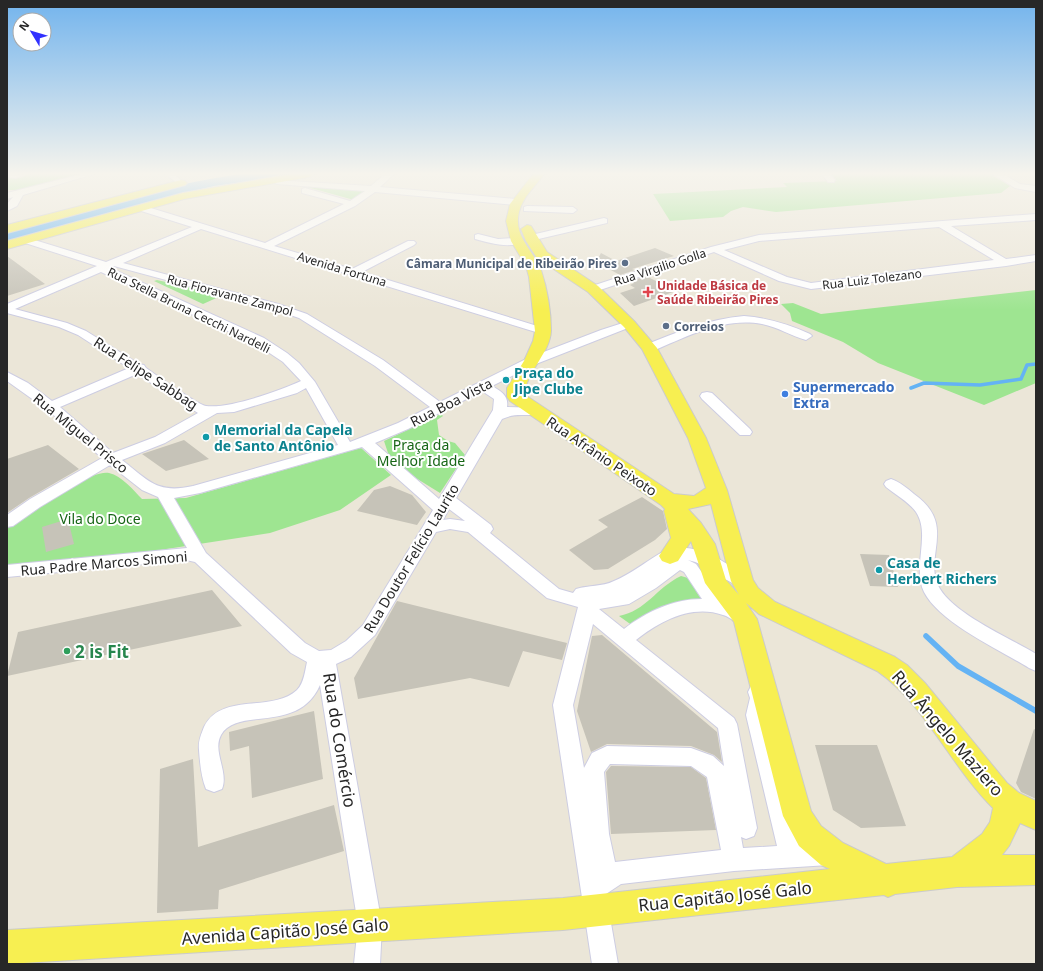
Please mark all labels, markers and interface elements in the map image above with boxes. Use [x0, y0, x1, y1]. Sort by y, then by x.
north arrow [12, 12, 52, 52]
text: N [15, 17, 32, 34]
street label: Rua Virgilio Golla [612, 244, 708, 290]
street label: Avenida Fortuna [295, 247, 389, 291]
place label: Câmara Municipal de Ribeirão Pires [406, 255, 617, 272]
marker: Câmara Municipal de Ribeirão Pires [620, 258, 630, 268]
street label: Rua Stella Bruna Cecchi Nardelli [105, 263, 273, 357]
street label: Rua Luiz Tolezano [821, 264, 923, 294]
street label: Rua Fioravante Zampol [165, 270, 295, 320]
place label: Unidade Básica de Saúde Ribeirão Pires [657, 277, 779, 308]
marker: Unidade Básica de Saúde Ribeirão Pires [642, 286, 654, 298]
place label: Correios [674, 318, 724, 335]
marker: Correios [661, 321, 671, 331]
street label: Rua Felipe Sabbag [90, 332, 202, 414]
place label: Praça do Jipe Clube [512, 363, 583, 398]
street label: Rua Boa Vista [407, 373, 495, 431]
marker: Praça do Jipe Clube [501, 375, 511, 385]
place label: Supermercado Extra [793, 377, 895, 412]
street label: Rua Miguel Prisco [29, 389, 133, 477]
marker: Supermercado Extra [780, 389, 790, 399]
street label: Rua Afrânio Peixoto [543, 412, 661, 500]
place label: Memorial da Capela de Santo Antônio [214, 420, 353, 455]
marker: Memorial da Capela de Santo Antônio [201, 432, 211, 442]
park label: Praça da Melhor Idade [377, 435, 465, 470]
street label: Rua Doutor Felício Laurito [359, 480, 463, 636]
park label: Vila do Doce [59, 509, 141, 528]
street label: Rua Padre Marcos Simoni [20, 546, 188, 580]
place label: Casa de Herbert Richers [887, 553, 997, 588]
marker: Casa de Herbert Richers [874, 565, 884, 575]
place label: 2 is Fit [75, 640, 129, 663]
marker: 2 is Fit [62, 646, 72, 656]
street label: Rua Ângelo Maziero [887, 665, 1009, 801]
street label: Rua do Comércio [318, 671, 362, 809]
street label: Rua Capitão José Galo [637, 875, 813, 917]
street label: Avenida Capitão José Galo [181, 912, 389, 950]

